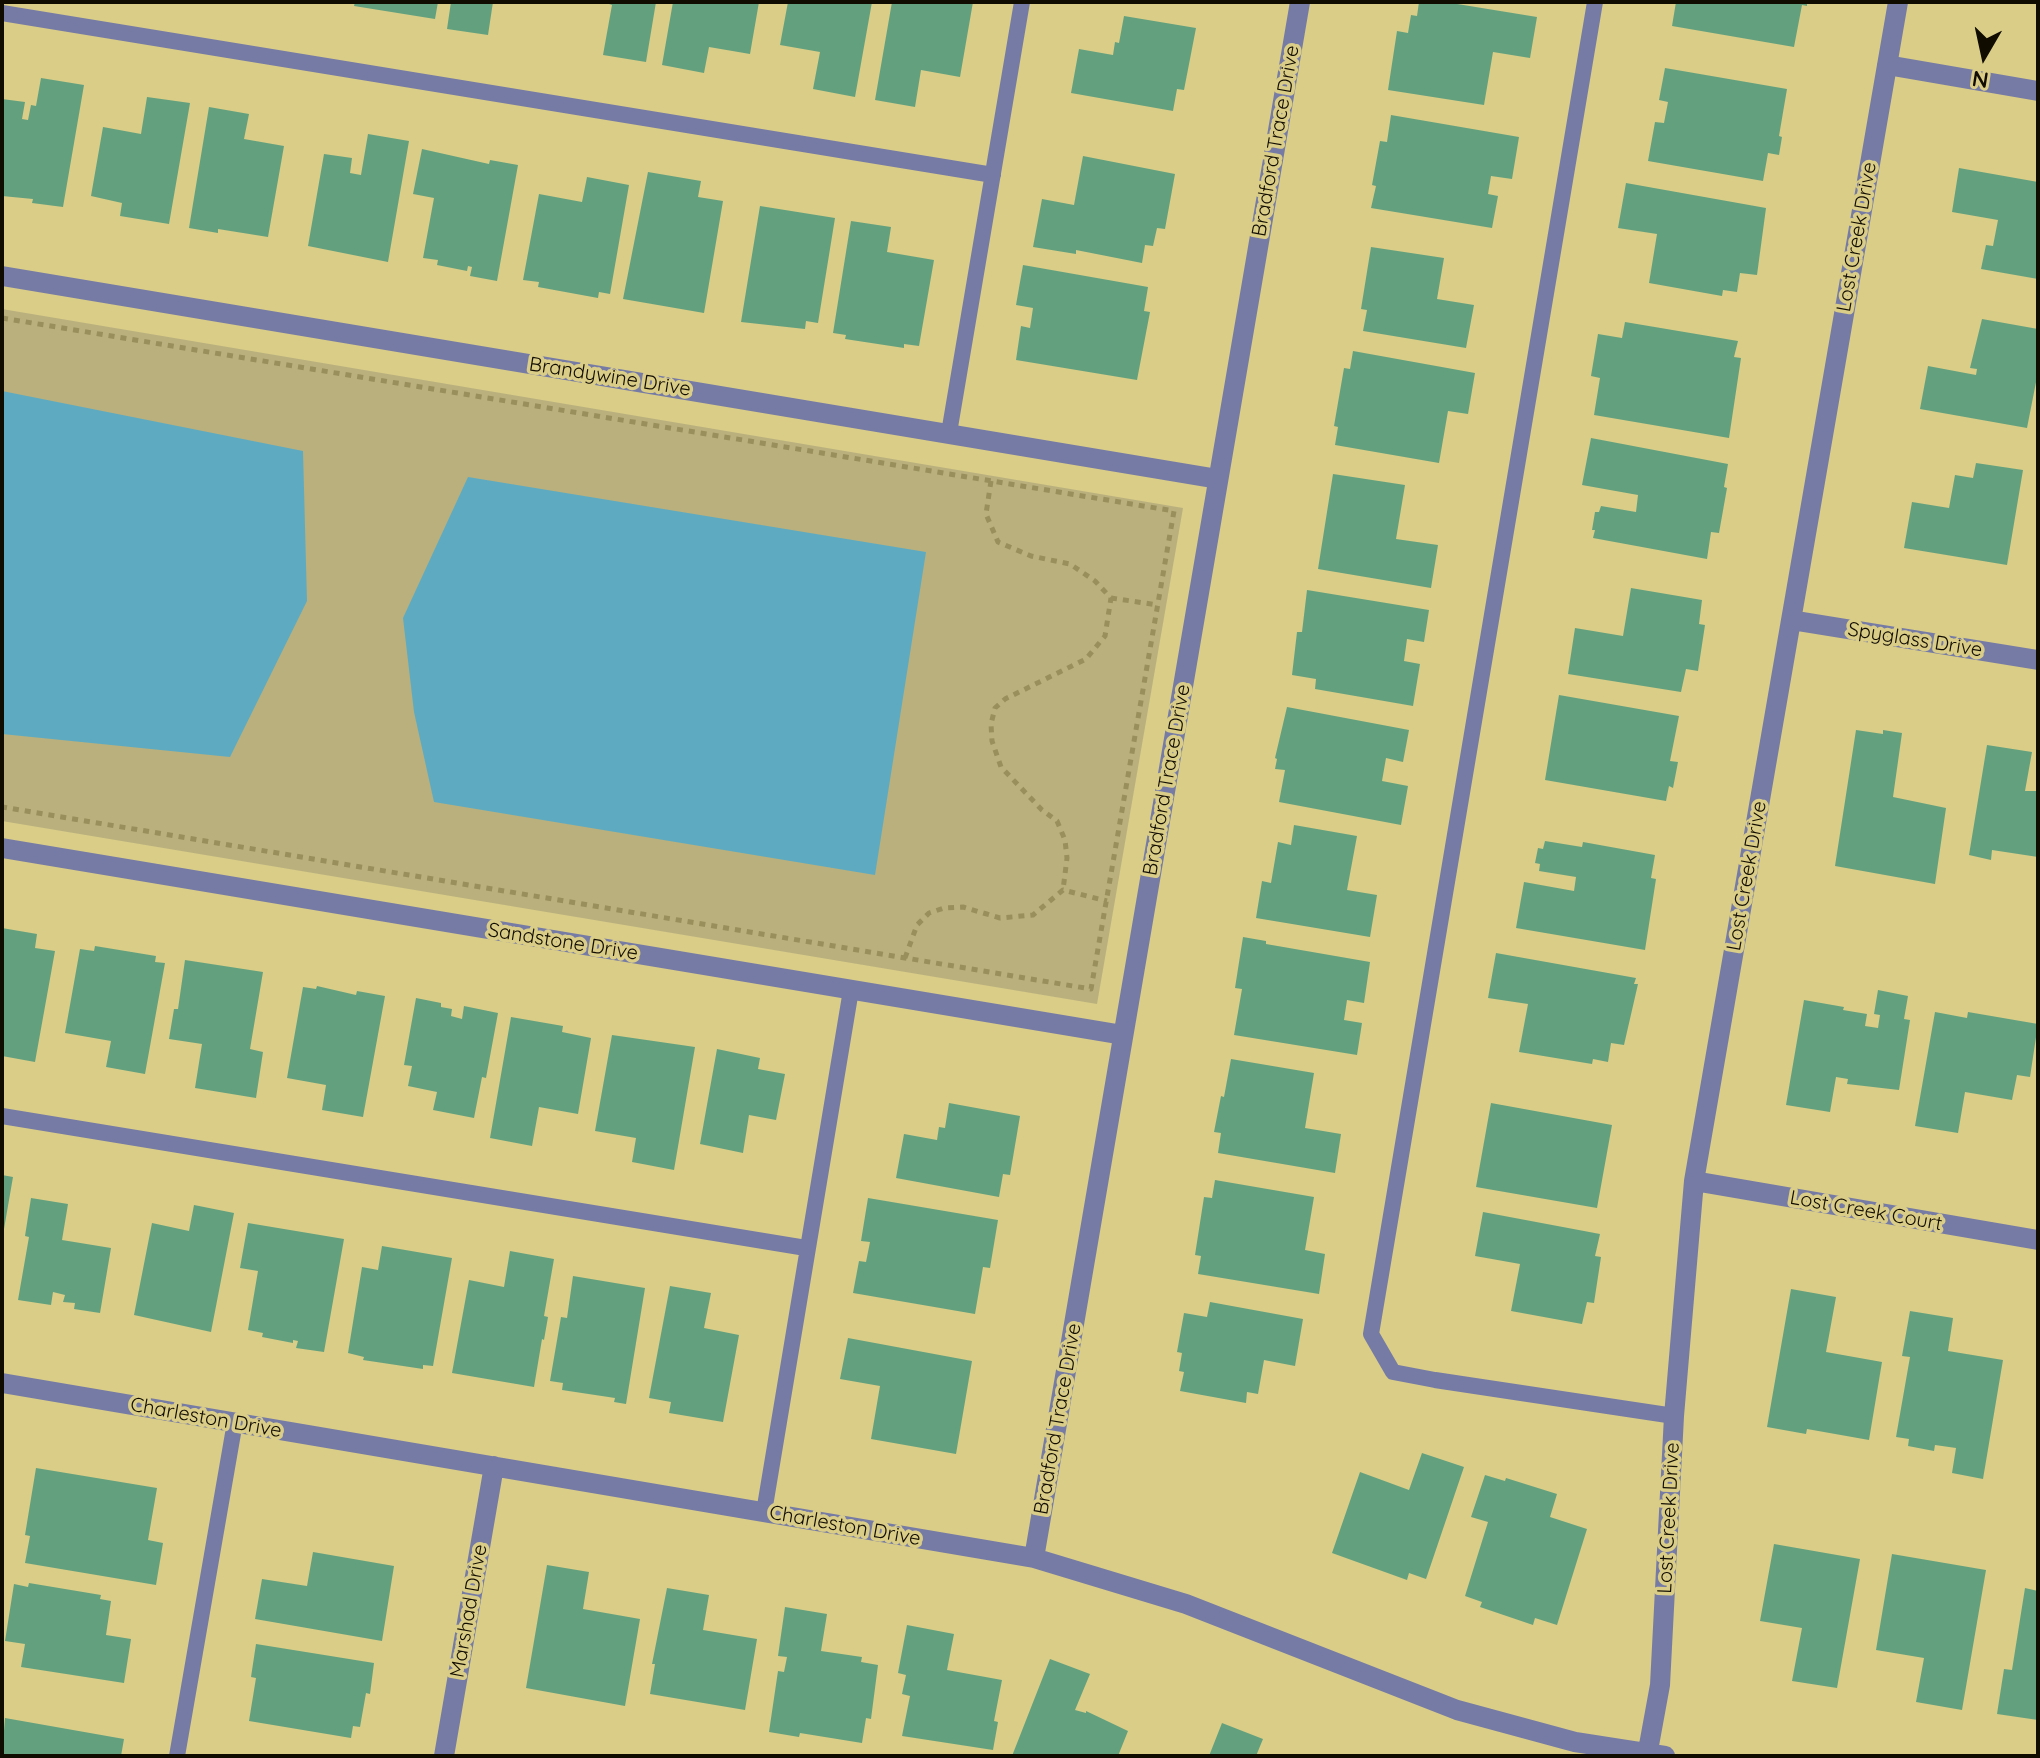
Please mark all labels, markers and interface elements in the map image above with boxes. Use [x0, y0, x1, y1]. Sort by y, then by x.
north arrow [1944, 16, 2024, 96]
street label: Bradford Trace Drive [1247, 43, 1305, 239]
text: N [1970, 65, 1990, 95]
street label: Lost Creek Drive [1832, 160, 1882, 314]
street label: Brandywine Drive [527, 352, 693, 402]
street label: Spyglass Drive [1846, 618, 1984, 662]
street label: Bradford Trace Drive [1138, 682, 1196, 878]
street label: Lost Creek Drive [1722, 799, 1772, 953]
street label: Sandstone Drive [486, 918, 640, 966]
street label: Lost Creek Court [1788, 1186, 1944, 1236]
street label: Bradford Trace Drive [1029, 1321, 1087, 1517]
street label: Charleston Drive [128, 1393, 284, 1443]
street label: Lost Creek Drive [1653, 1442, 1685, 1594]
street label: Charleston Drive [767, 1501, 923, 1551]
street label: Marshad Drive [445, 1542, 493, 1680]

